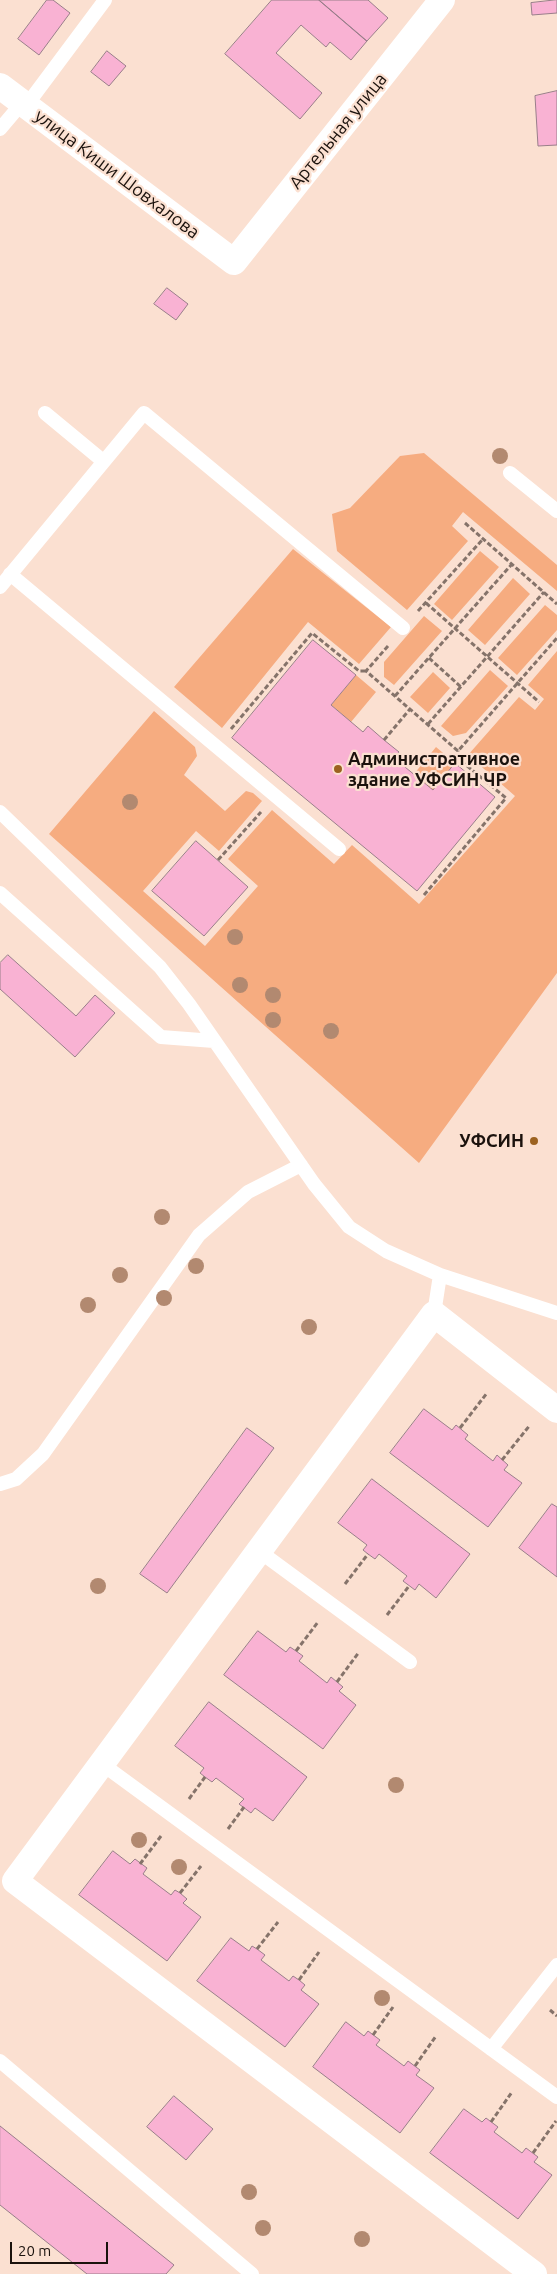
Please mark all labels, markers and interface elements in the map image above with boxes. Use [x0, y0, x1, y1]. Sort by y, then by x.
street label: Артельная улица [285, 69, 391, 193]
street label: улица Киши Шовхалова [30, 105, 204, 243]
place label: Административное здание УФСИН ЧР [348, 748, 520, 791]
marker: Административное здание УФСИН ЧР [332, 763, 344, 775]
place label: УФСИН [459, 1130, 524, 1152]
marker: УФСИН [528, 1135, 540, 1147]
scale bar [12, 2232, 110, 2264]
text: 20 m [18, 2242, 51, 2259]

